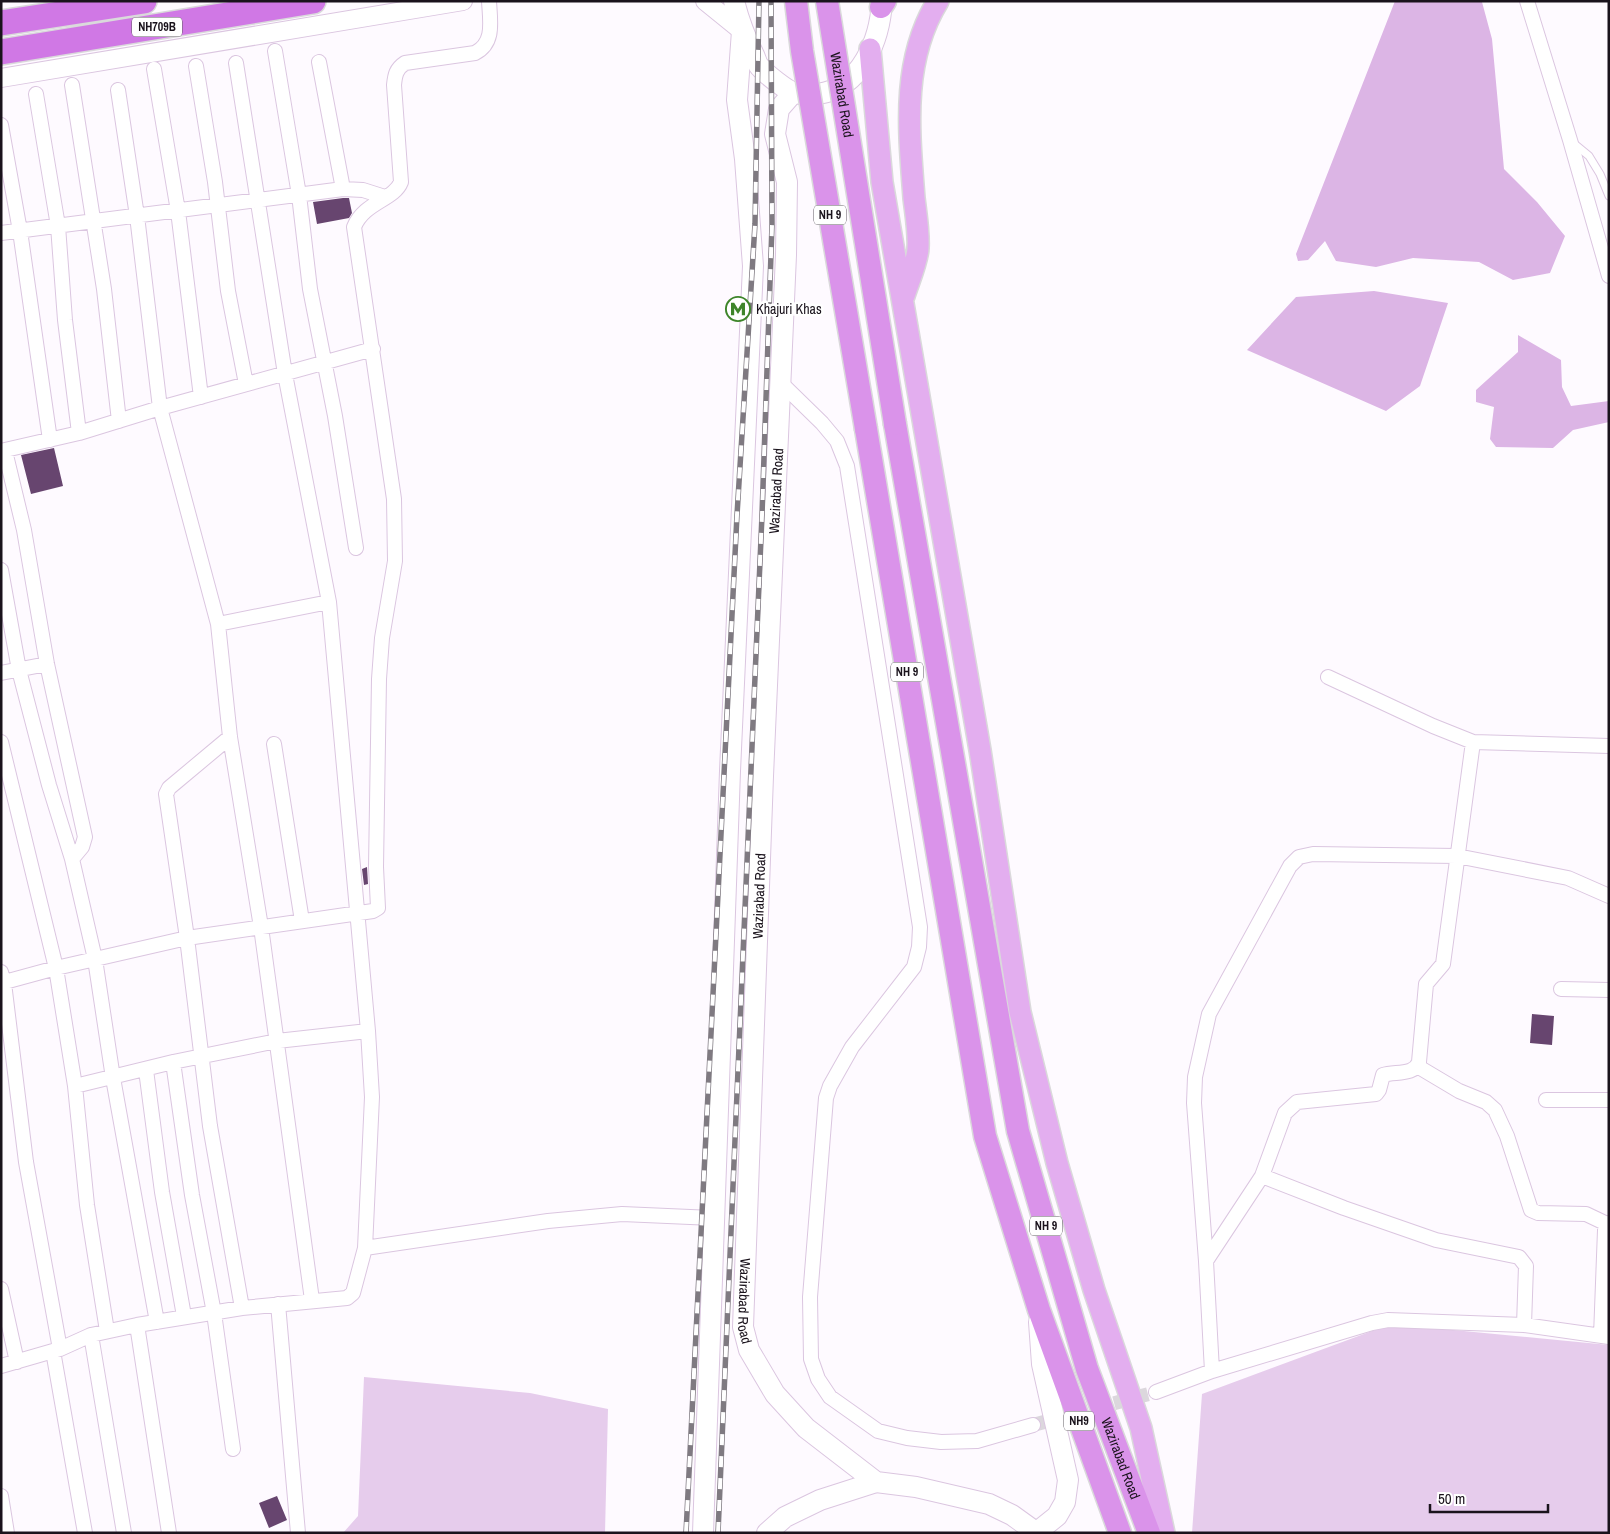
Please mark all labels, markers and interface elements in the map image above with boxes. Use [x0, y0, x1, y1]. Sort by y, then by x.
road number: NH709B [132, 18, 182, 36]
street label: Wazirabad Road [826, 51, 858, 139]
road number: NH 9 [814, 206, 846, 224]
metro station icon: Khajuri Khas [725, 296, 751, 322]
place label: Khajuri Khas [756, 300, 822, 318]
street label: Wazirabad Road [765, 448, 787, 534]
road number: NH 9 [891, 662, 923, 682]
street label: Wazirabad Road [749, 853, 769, 939]
road number: NH 9 [1030, 1216, 1062, 1236]
street label: Wazirabad Road [734, 1258, 756, 1346]
road number: NH9 [1064, 1412, 1094, 1430]
street label: Wazirabad Road [1097, 1415, 1144, 1502]
scale bar [1430, 1482, 1548, 1514]
text: 50 m [1438, 1488, 1465, 1509]

